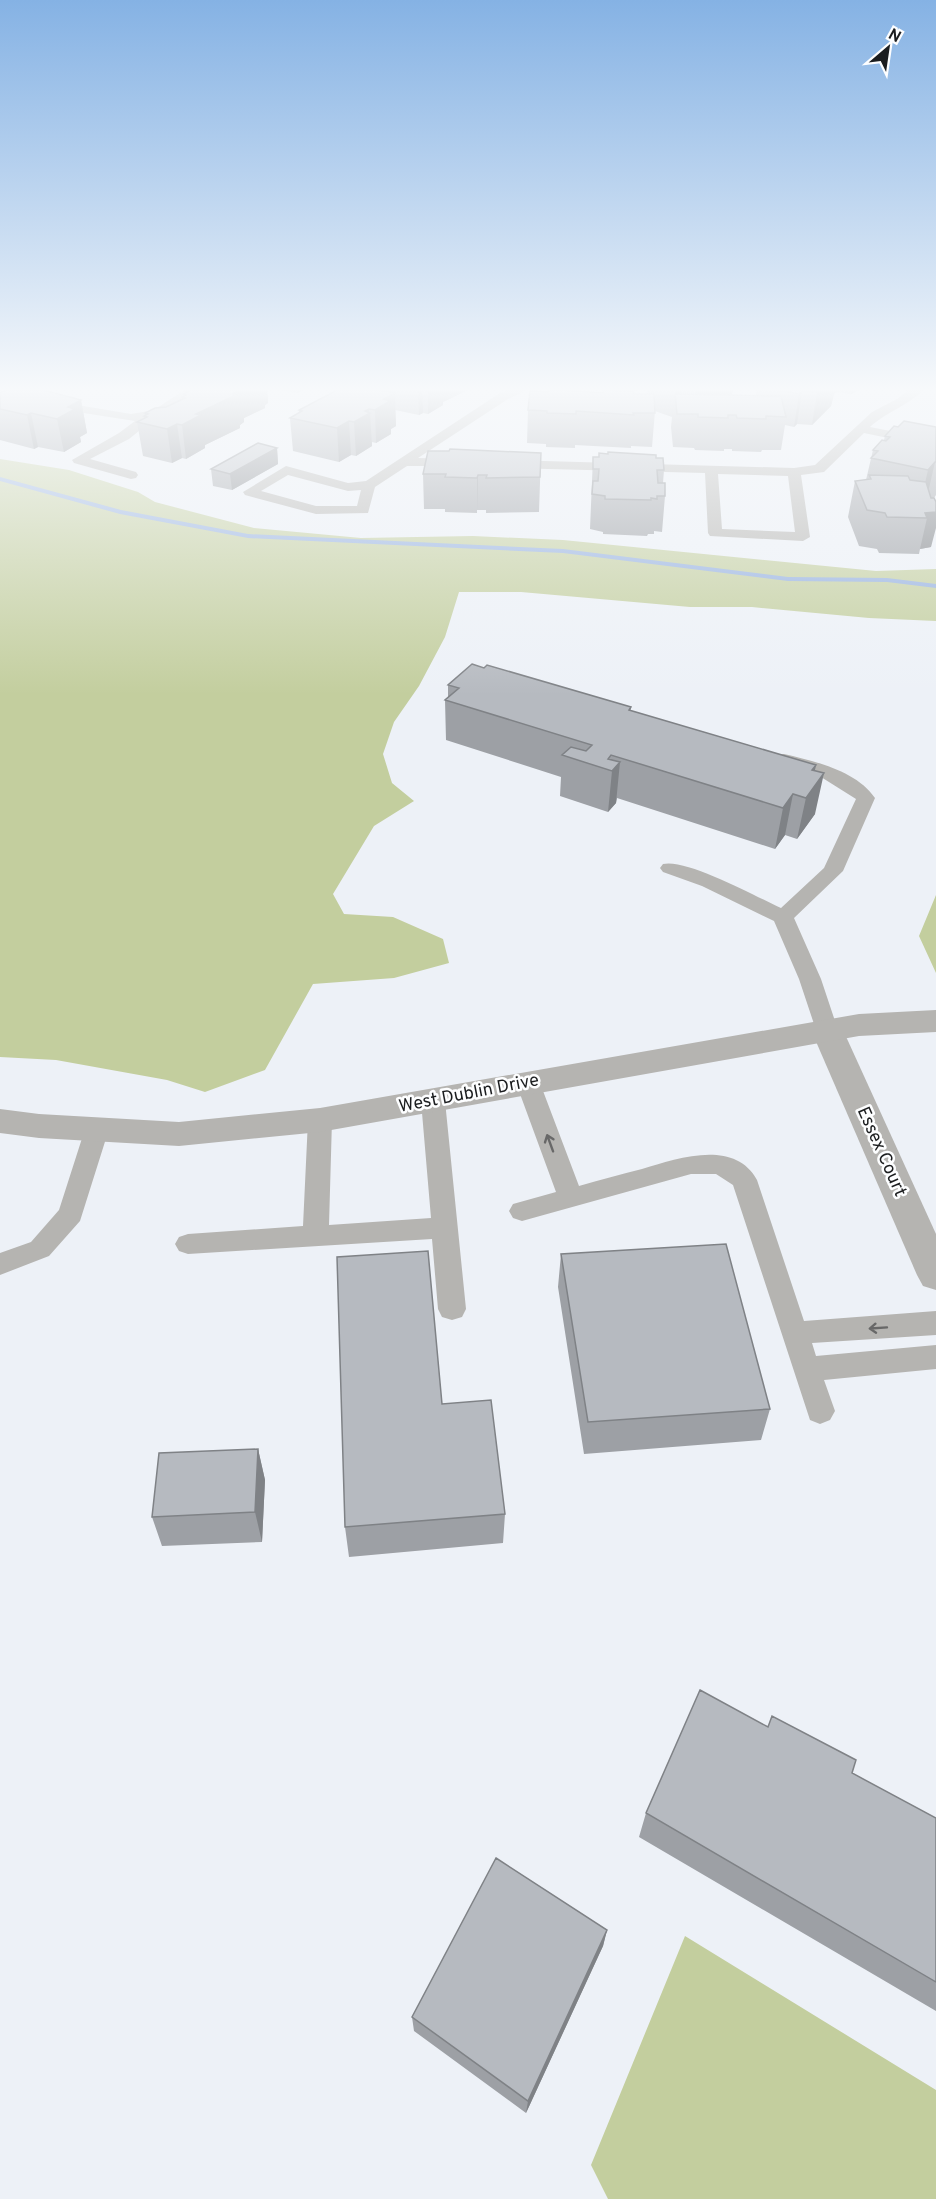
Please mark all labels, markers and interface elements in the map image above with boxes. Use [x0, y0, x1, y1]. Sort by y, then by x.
north arrow [858, 18, 918, 78]
text: N [884, 25, 904, 48]
street label: West Dublin Drive [397, 1069, 541, 1119]
street label: Essex Court [851, 1103, 911, 1201]
one-way arrow [544, 1134, 555, 1153]
one-way arrow [868, 1323, 888, 1334]

